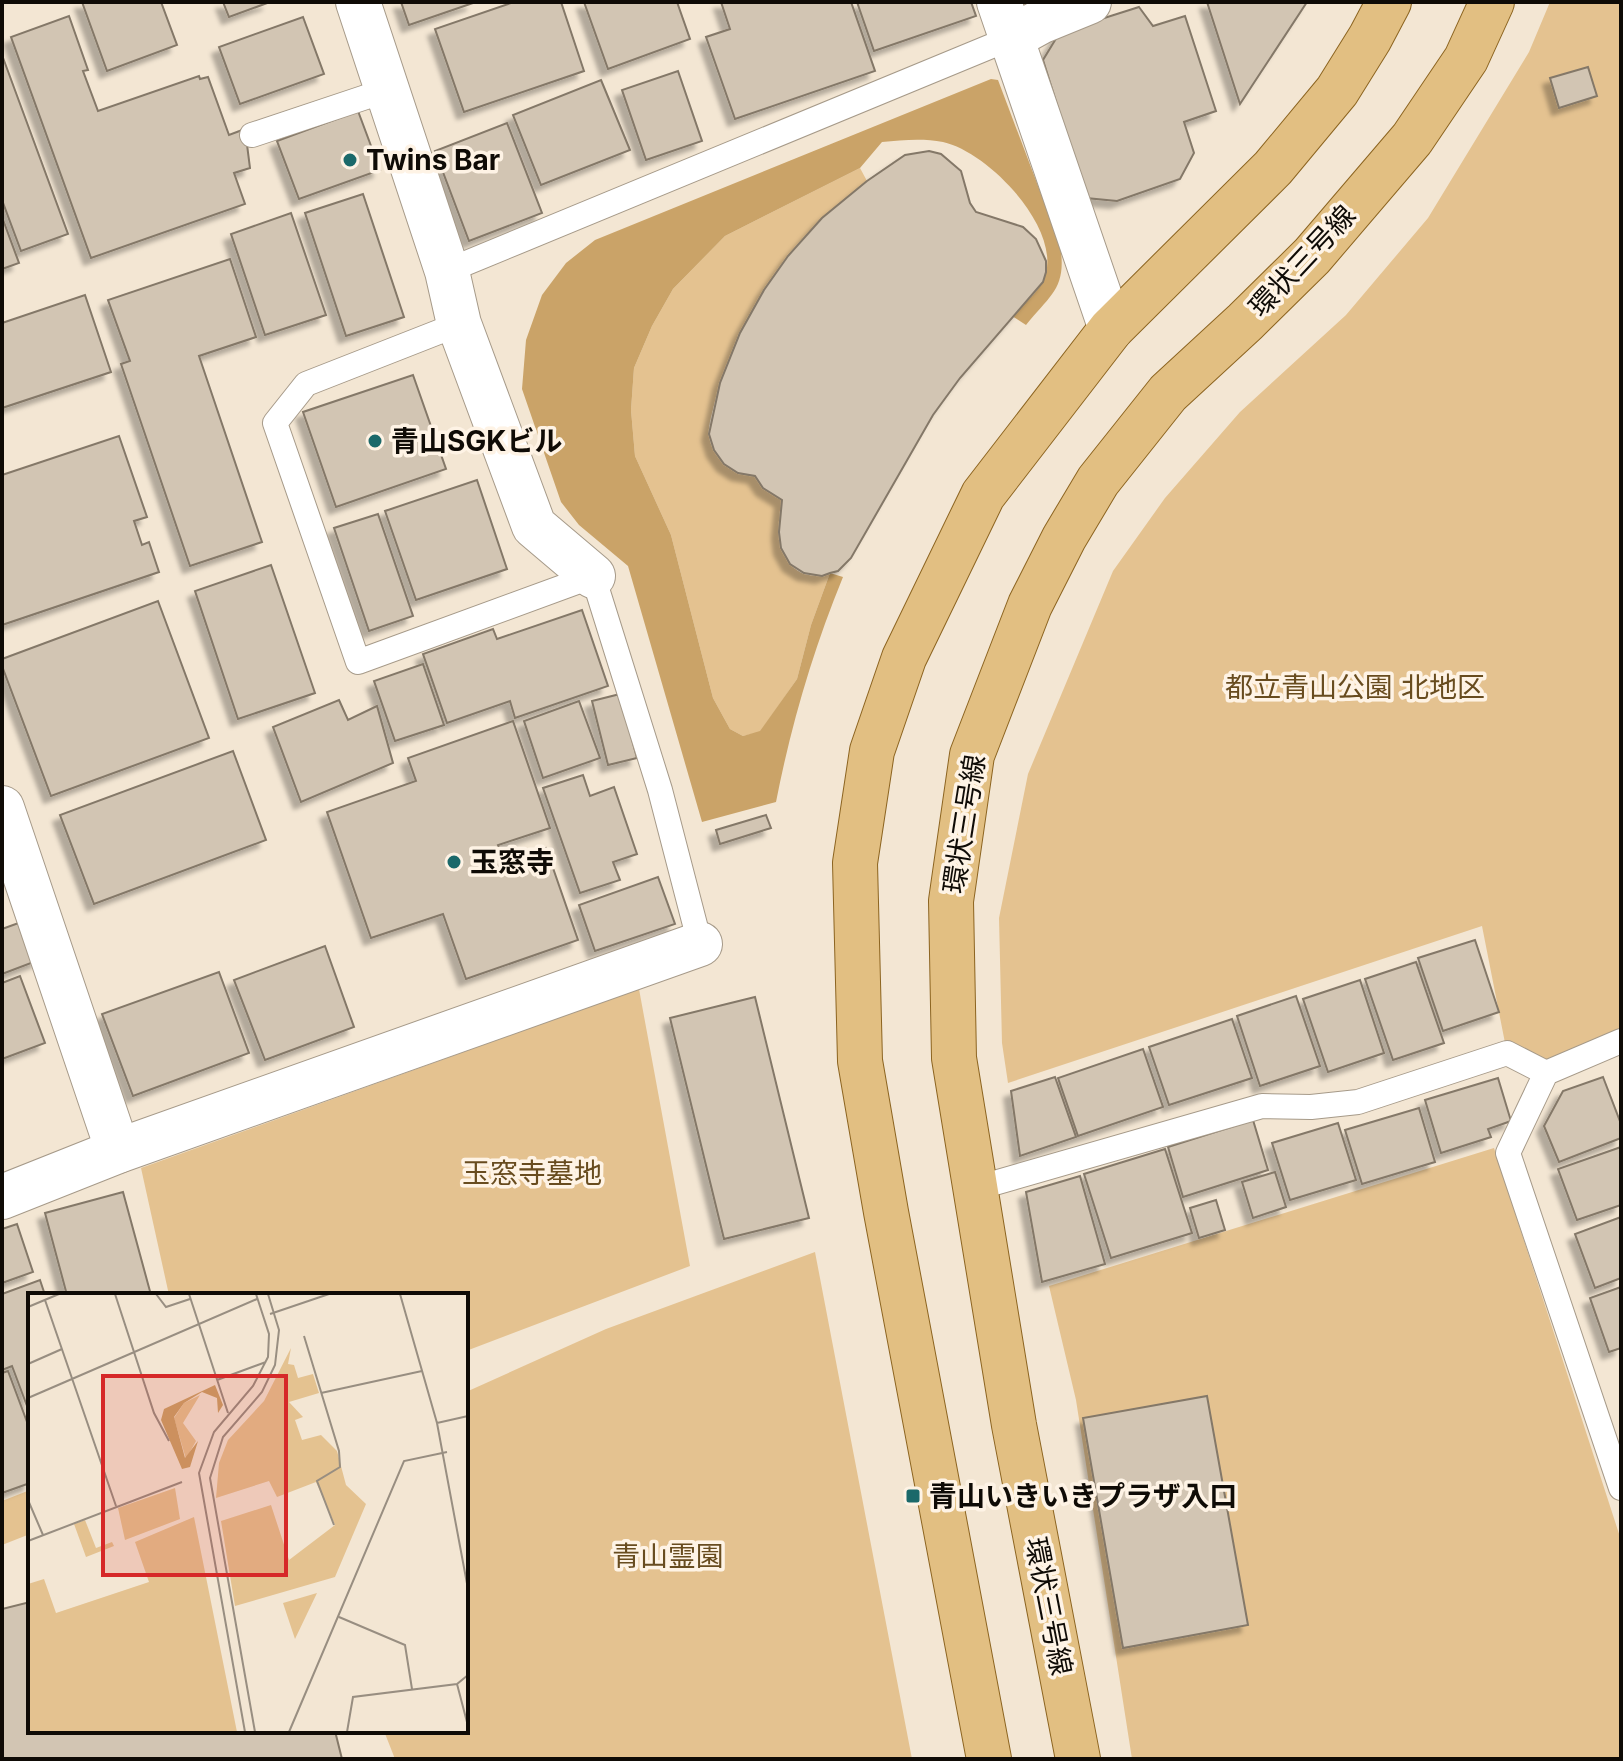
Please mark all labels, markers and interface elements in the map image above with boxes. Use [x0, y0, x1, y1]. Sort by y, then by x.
place label: Twins Bar [366, 143, 500, 177]
marker: Twins Bar [341, 151, 359, 169]
street label: 環状三号線 [1242, 198, 1362, 324]
place label: 青山SGKビル [391, 424, 563, 458]
marker: 青山SGKビル [366, 432, 384, 450]
park label: 都立青山公園 北地区 [1225, 670, 1485, 704]
street label: 環状三号線 [936, 752, 992, 896]
place label: 玉窓寺 [470, 845, 554, 879]
marker: 玉窓寺 [445, 853, 463, 871]
park label: 玉窓寺墓地 [462, 1156, 602, 1190]
inset map [28, 1293, 468, 1733]
place label: 青山いきいきプラザ入口 [929, 1479, 1237, 1513]
marker: 青山いきいきプラザ入口 [904, 1487, 922, 1505]
street label: 環状三号線 [1019, 1534, 1079, 1678]
park label: 青山霊園 [612, 1539, 724, 1573]

